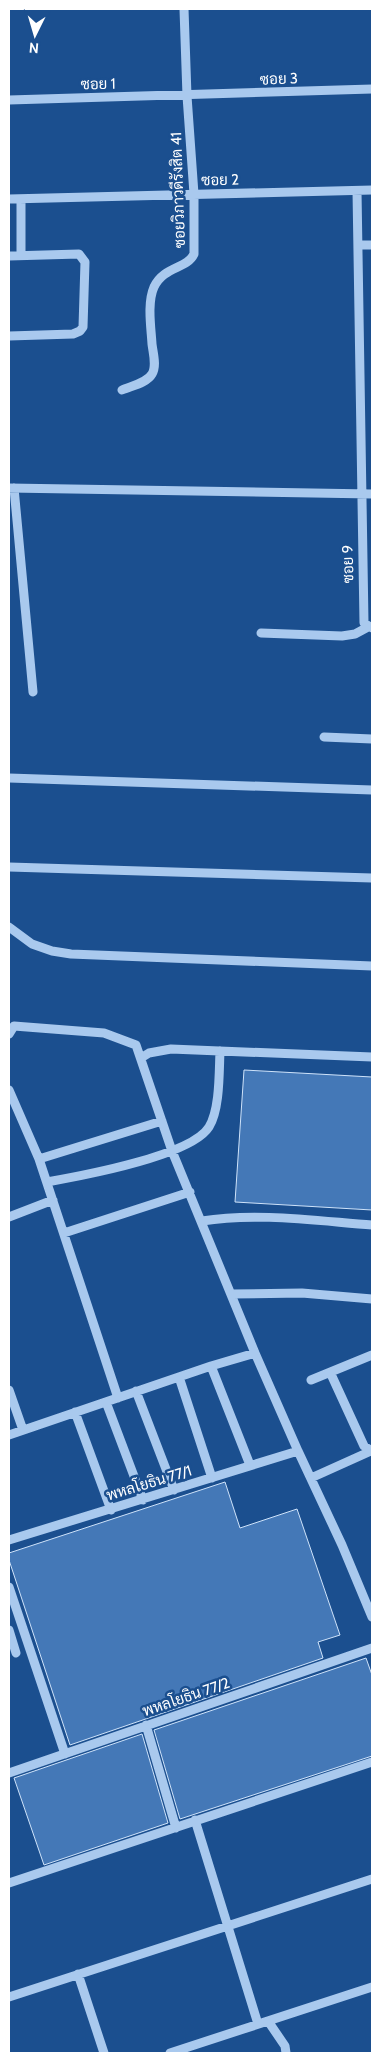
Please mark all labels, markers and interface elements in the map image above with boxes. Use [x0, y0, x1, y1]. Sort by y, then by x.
north arrow [10, 10, 60, 60]
text: N [28, 39, 40, 57]
street label: ซอย 3 [260, 69, 298, 89]
street label: ซอย 1 [80, 75, 116, 93]
street label: ซอยวิภาวดีรังสิต 41 [166, 132, 189, 248]
street label: ซอย 2 [201, 171, 239, 189]
street label: ซอย 9 [339, 545, 357, 583]
street label: พหลโยธิน 77/1 [104, 1461, 194, 1505]
street label: พหลโยธิน 77/2 [140, 1673, 232, 1720]

